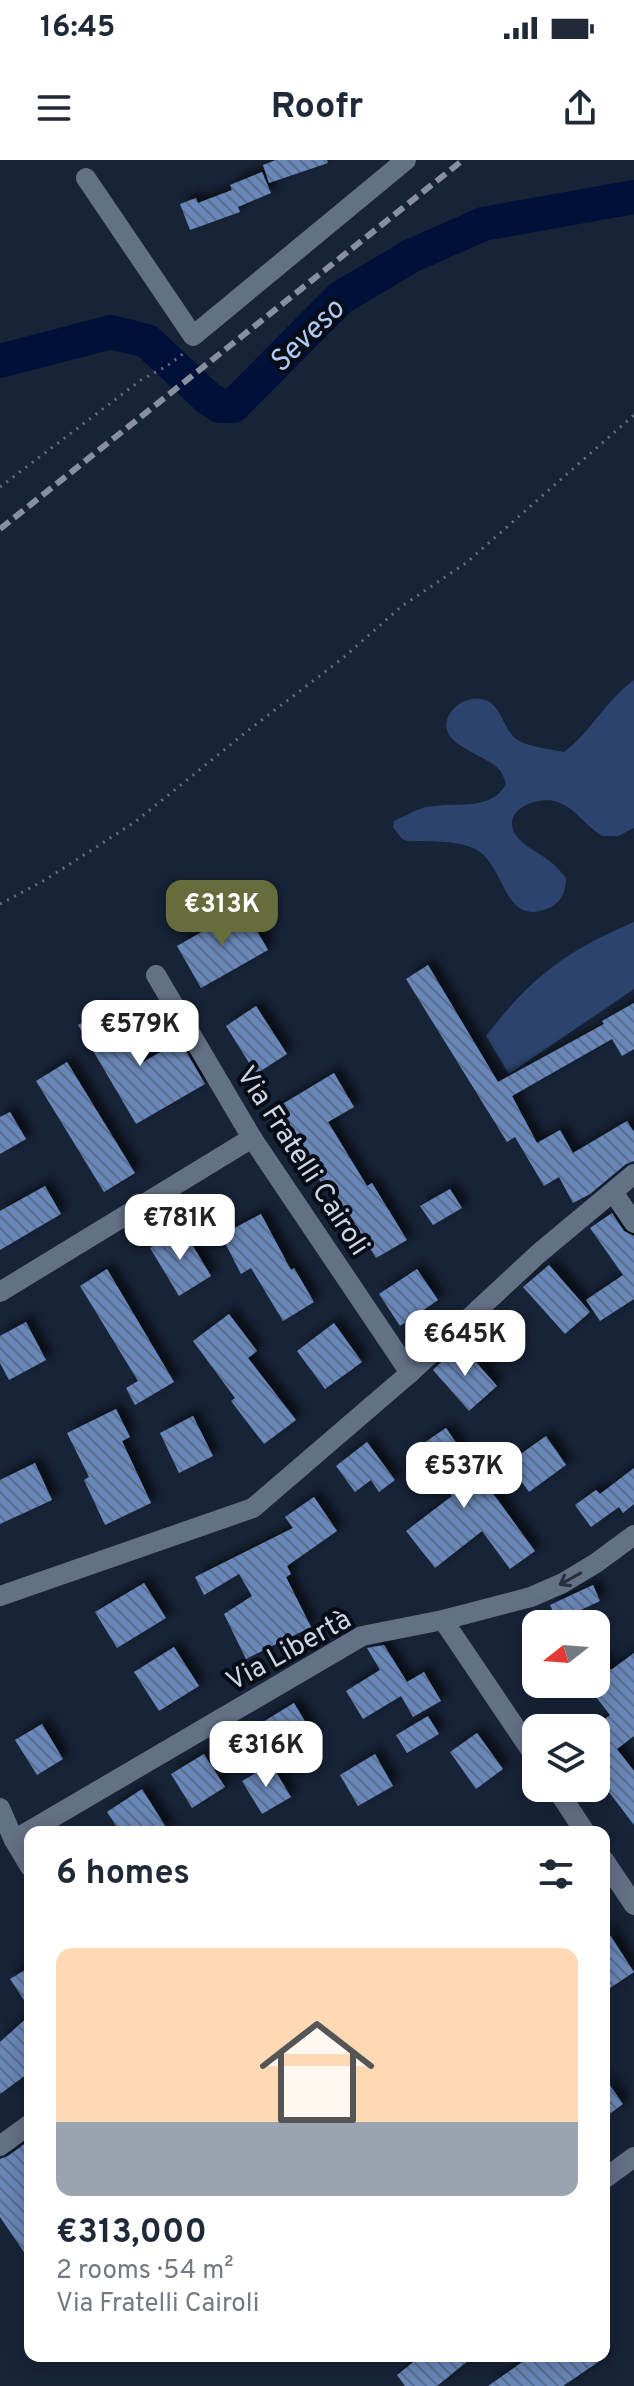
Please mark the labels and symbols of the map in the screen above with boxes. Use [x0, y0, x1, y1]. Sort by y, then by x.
water label: Seveso [262, 292, 353, 382]
pin: €313K [166, 880, 278, 948]
pin: €579K [84, 1000, 196, 1068]
street label: Via Fratelli Cairoli [227, 1060, 376, 1263]
pin: €781K [124, 1194, 236, 1262]
pin: €645K [409, 1310, 521, 1378]
pin: €537K [408, 1442, 520, 1510]
one-way arrow [558, 1572, 582, 1587]
street label: Via Libertà [221, 1603, 358, 1701]
north arrow [522, 1610, 610, 1698]
pin: €316K [210, 1721, 322, 1789]

